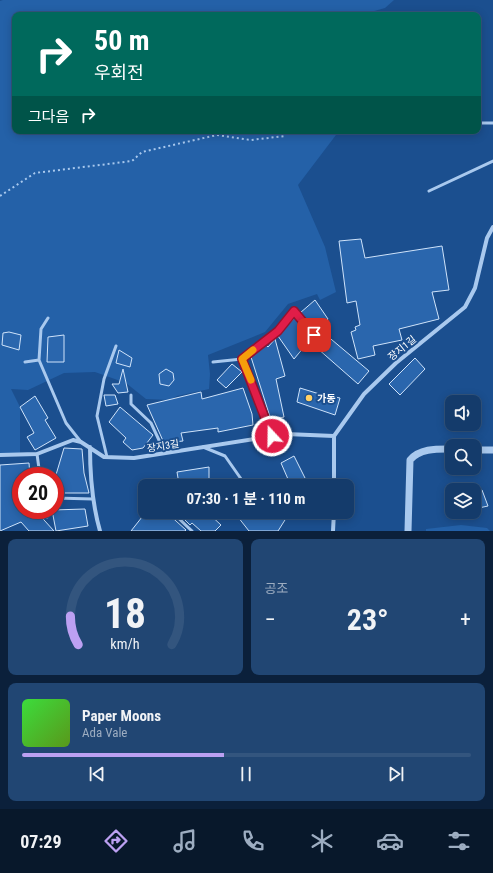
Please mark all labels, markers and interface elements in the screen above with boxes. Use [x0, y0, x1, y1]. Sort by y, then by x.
text: 50 m [94, 24, 150, 57]
icon: right [28, 28, 80, 80]
text: 우회전 [94, 62, 144, 83]
icon: right [77, 104, 99, 126]
text: 그다음 [28, 108, 69, 126]
pin [297, 318, 331, 352]
icon: arrive [303, 324, 325, 346]
street label: 장지1길 [386, 333, 418, 363]
marker: 가동 [304, 393, 314, 403]
place label: 가동 [317, 393, 335, 404]
map controls [445, 395, 481, 519]
button: sound [445, 395, 481, 431]
position arrow [251, 415, 293, 457]
street label: 장지3길 [146, 438, 180, 454]
button: search [445, 439, 481, 475]
speed limit sign: 20 [12, 467, 64, 519]
button: layers [445, 483, 481, 519]
text: 07:30 · 1 분 · 110 m [187, 490, 305, 508]
text: 공조 [265, 581, 288, 596]
text: 18 [104, 589, 146, 638]
text: 23° [347, 602, 389, 637]
text: − [265, 607, 276, 632]
text: + [460, 607, 471, 632]
text: km/h [111, 636, 140, 652]
text: Paper Moons [82, 707, 161, 725]
text: Ada Vale [82, 725, 127, 740]
icon: previous [86, 763, 108, 785]
icon: pause [235, 763, 257, 785]
icon: next [385, 763, 407, 785]
icon: directions [102, 827, 130, 855]
icon: music [171, 827, 199, 855]
icon: phone [239, 827, 267, 855]
icon: climate [308, 827, 336, 855]
icon: car [376, 827, 404, 855]
icon: filters [445, 827, 473, 855]
text: 07:29 [20, 831, 62, 852]

